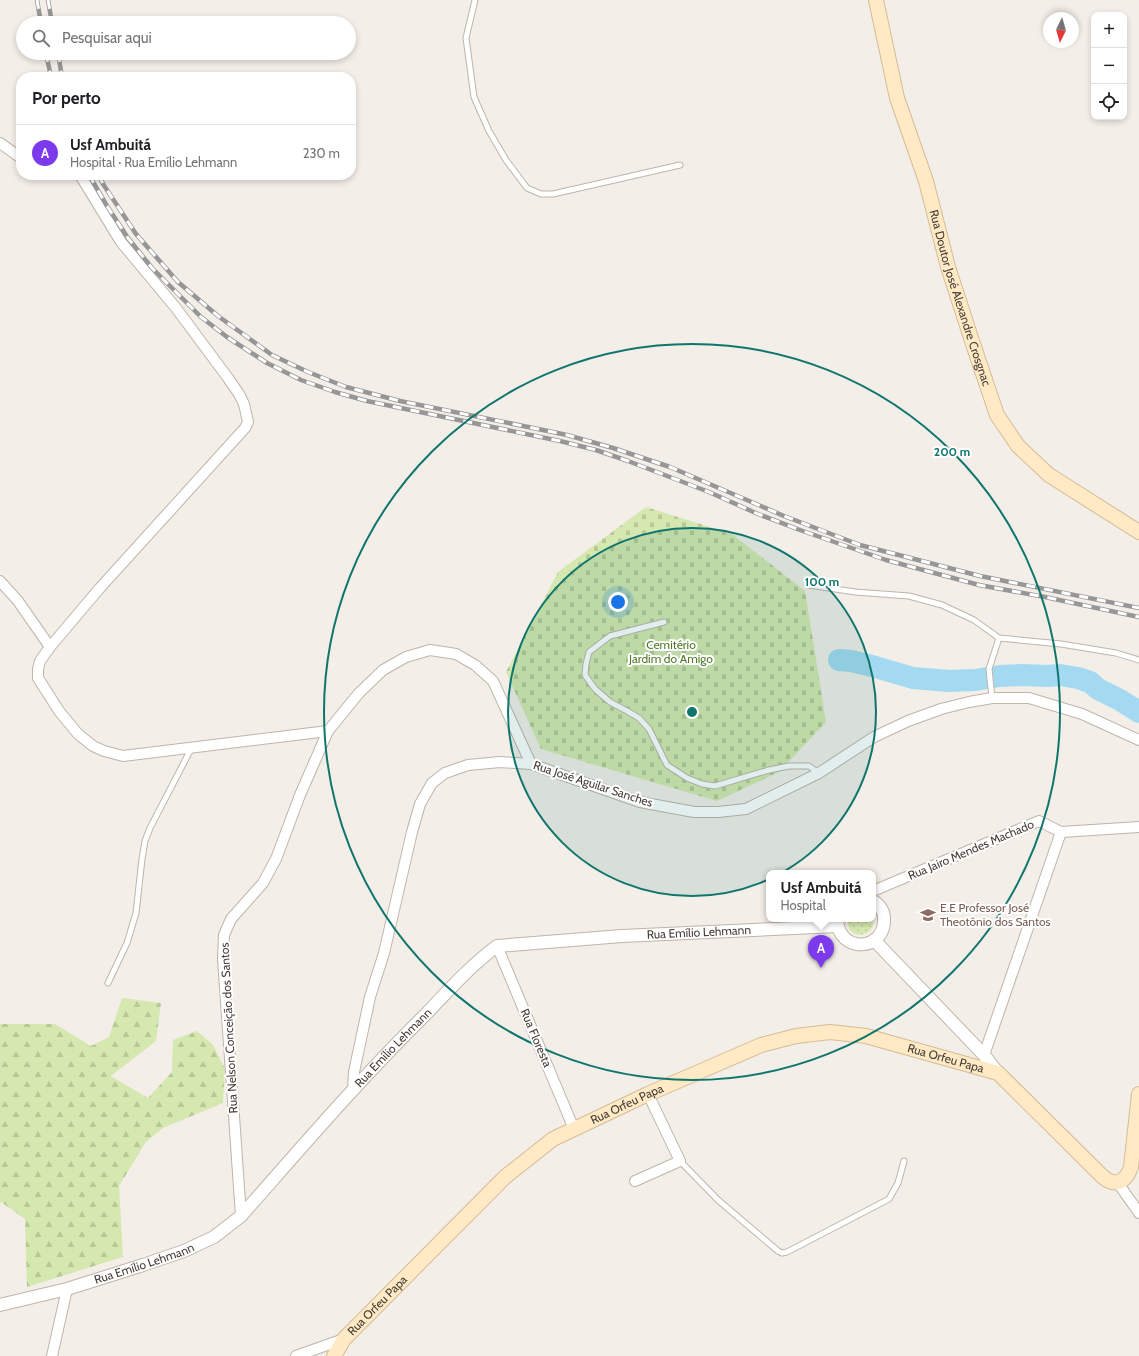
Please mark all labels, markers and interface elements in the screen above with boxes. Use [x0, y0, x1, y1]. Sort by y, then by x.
north arrow [1043, 12, 1079, 48]
map controls [1091, 12, 1127, 120]
button: + [1091, 12, 1127, 48]
search box [16, 16, 356, 60]
icon: search [30, 27, 52, 49]
text: Pesquisar aqui [62, 29, 152, 47]
button: − [1091, 48, 1127, 84]
button: locate [1091, 84, 1127, 120]
text: Por perto [32, 88, 101, 108]
text: Usf Ambuitá [70, 136, 151, 154]
text: A [41, 145, 49, 161]
text: 230 m [303, 145, 340, 161]
text: Hospital · Rua Emílio Lehmann [70, 154, 237, 170]
street label: Rua Doutor José Alexandre Crosgnac [927, 208, 995, 388]
text: 200 m [934, 444, 970, 459]
text: 100 m [805, 574, 839, 589]
your location [608, 592, 628, 612]
park label: Cemitério Jardim do Amigo [628, 637, 713, 666]
centre of rings [685, 705, 699, 719]
street label: Rua José Aguilar Sanches [531, 757, 655, 810]
street label: Rua Jairo Mendes Machado [906, 816, 1036, 883]
popup [766, 870, 876, 922]
text: Usf Ambuitá [781, 879, 861, 897]
text: Hospital [781, 897, 826, 913]
place label: E.E Professor José Theotônio dos Santos [940, 900, 1051, 929]
school or university icon: E.E Professor José Theotônio dos Santos [919, 906, 937, 924]
street label: Rua Emílio Lehmann [646, 922, 752, 942]
pin: A [808, 935, 834, 968]
street label: Rua Nelson Conceição dos Santos [217, 942, 240, 1114]
street label: Rua Emílio Lehmann [351, 1005, 435, 1090]
street label: Rua Floresta [517, 1006, 556, 1070]
street label: Rua Orfeu Papa [906, 1040, 986, 1076]
street label: Rua Orfeu Papa [588, 1080, 666, 1127]
street label: Rua Emílio Lehmann [92, 1239, 197, 1287]
street label: Rua Orfeu Papa [344, 1272, 410, 1338]

